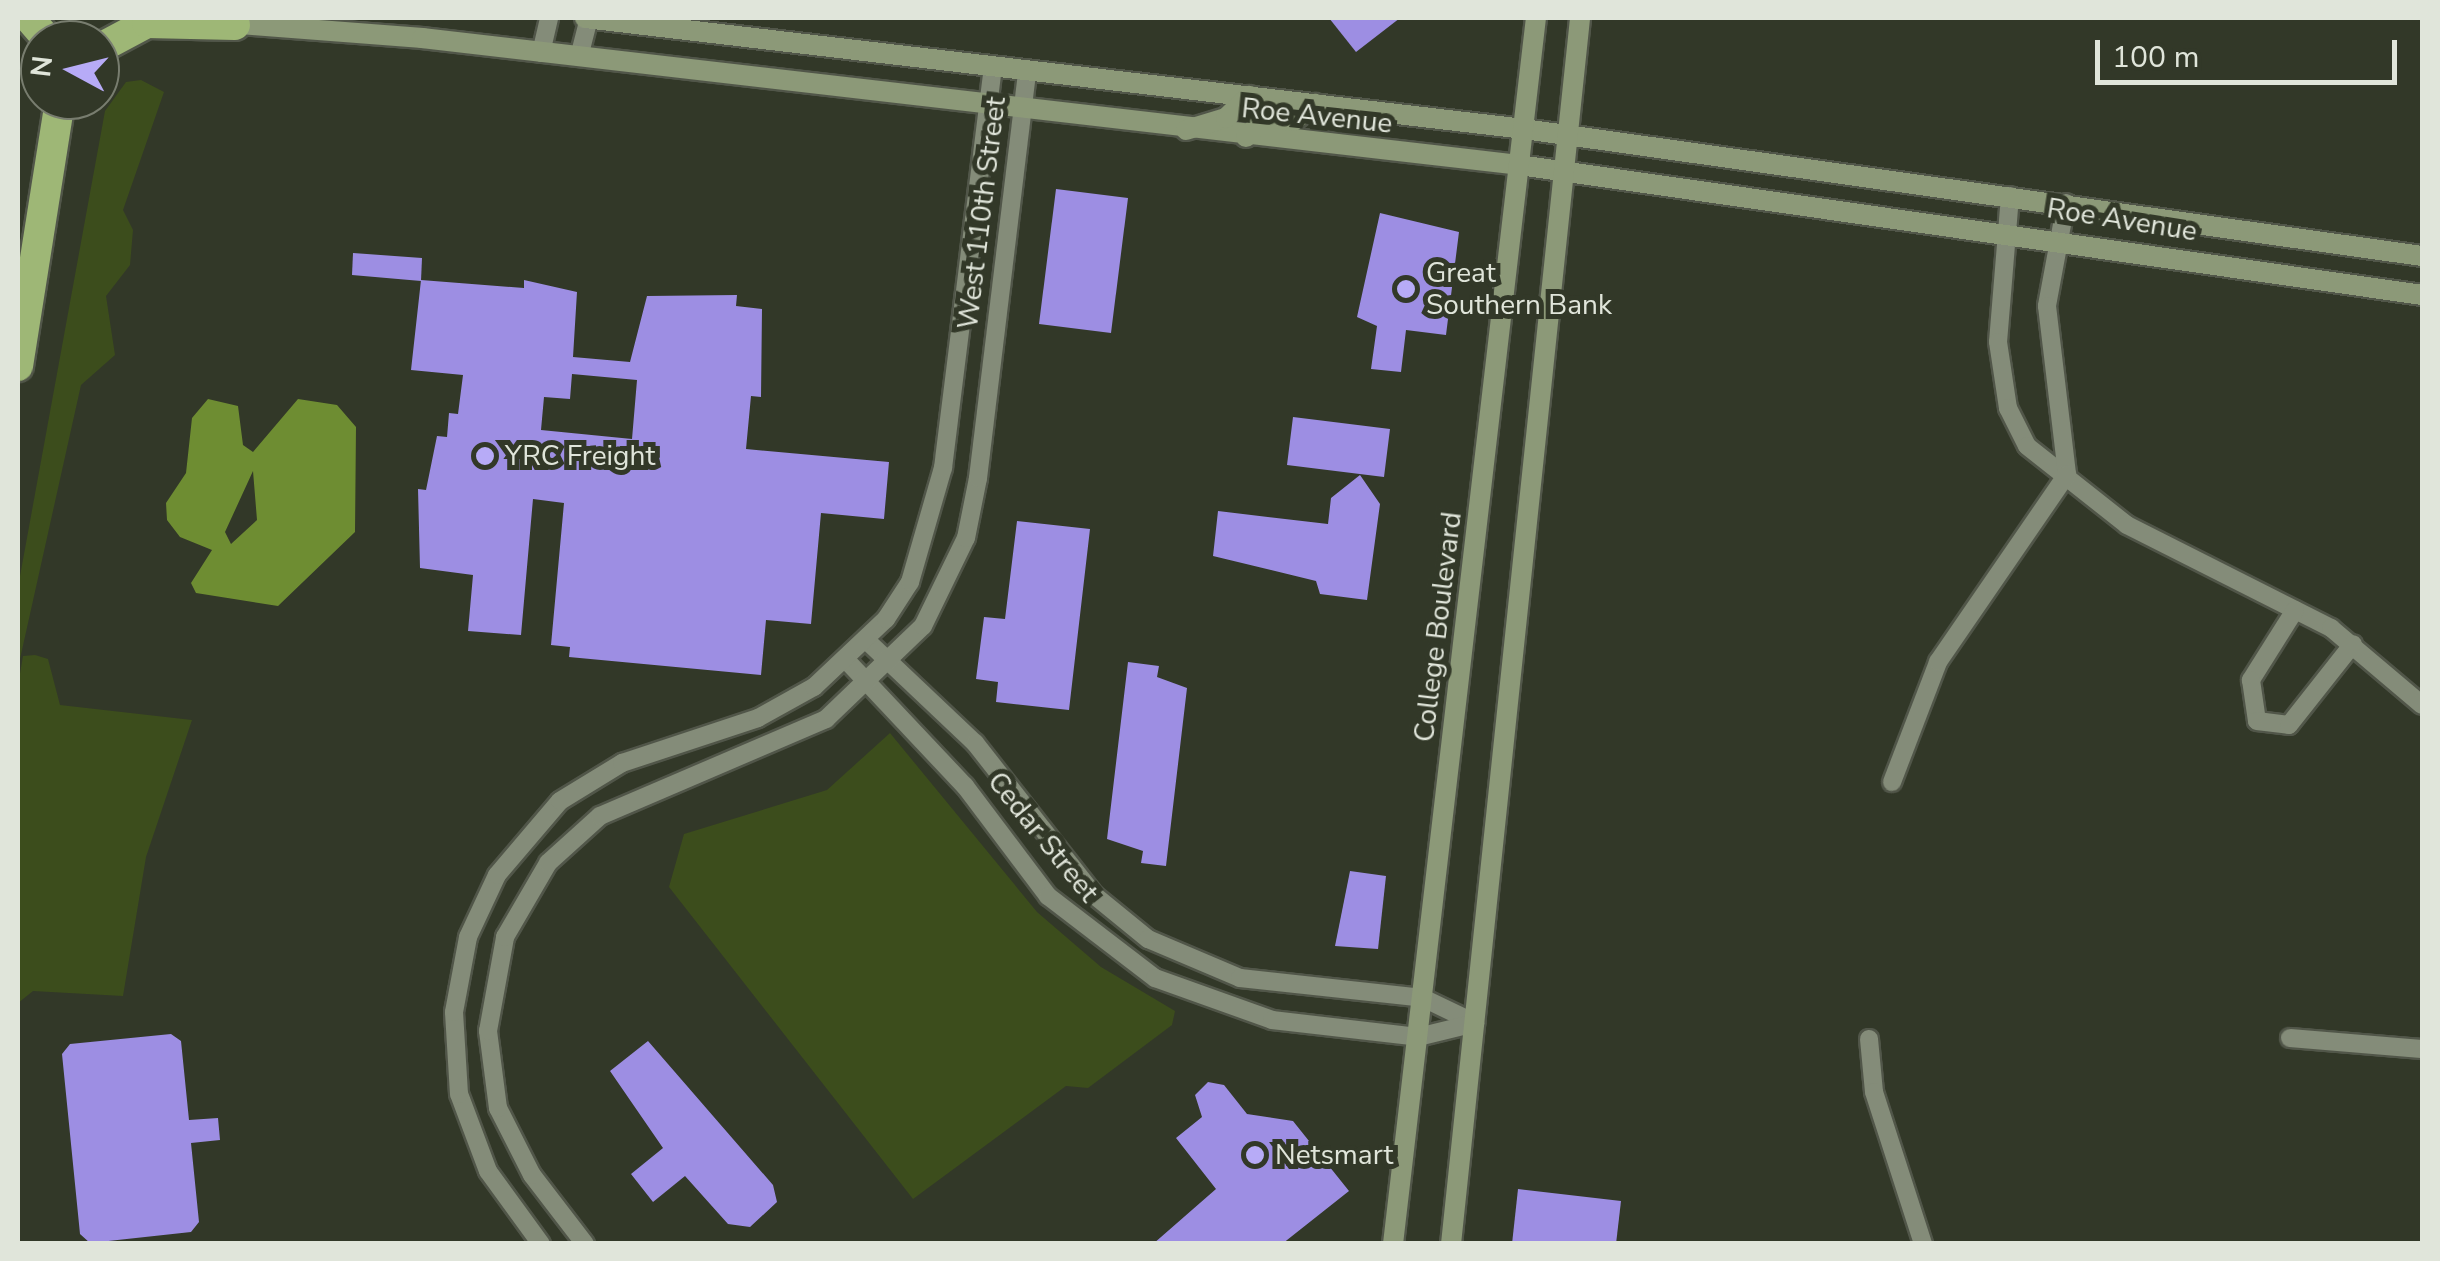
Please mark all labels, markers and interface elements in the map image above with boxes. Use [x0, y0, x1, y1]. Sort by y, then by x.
north arrow [20, 20, 120, 120]
scale bar [2100, 20, 2402, 82]
text: 100 m [2112, 37, 2199, 78]
text: N [22, 54, 62, 79]
street label: Roe Avenue [1240, 91, 1394, 141]
street label: West 110th Street [951, 95, 1013, 331]
street label: Roe Avenue [2045, 192, 2199, 248]
place label: Great Southern Bank [1426, 256, 1612, 322]
marker: Great Southern Bank [1395, 278, 1417, 300]
place label: YRC Freight [505, 439, 655, 473]
marker: YRC Freight [474, 445, 496, 467]
street label: College Boulevard [1407, 510, 1469, 744]
street label: Cedar Street [980, 765, 1106, 909]
place label: Netsmart [1275, 1138, 1393, 1172]
marker: Netsmart [1244, 1144, 1266, 1166]

